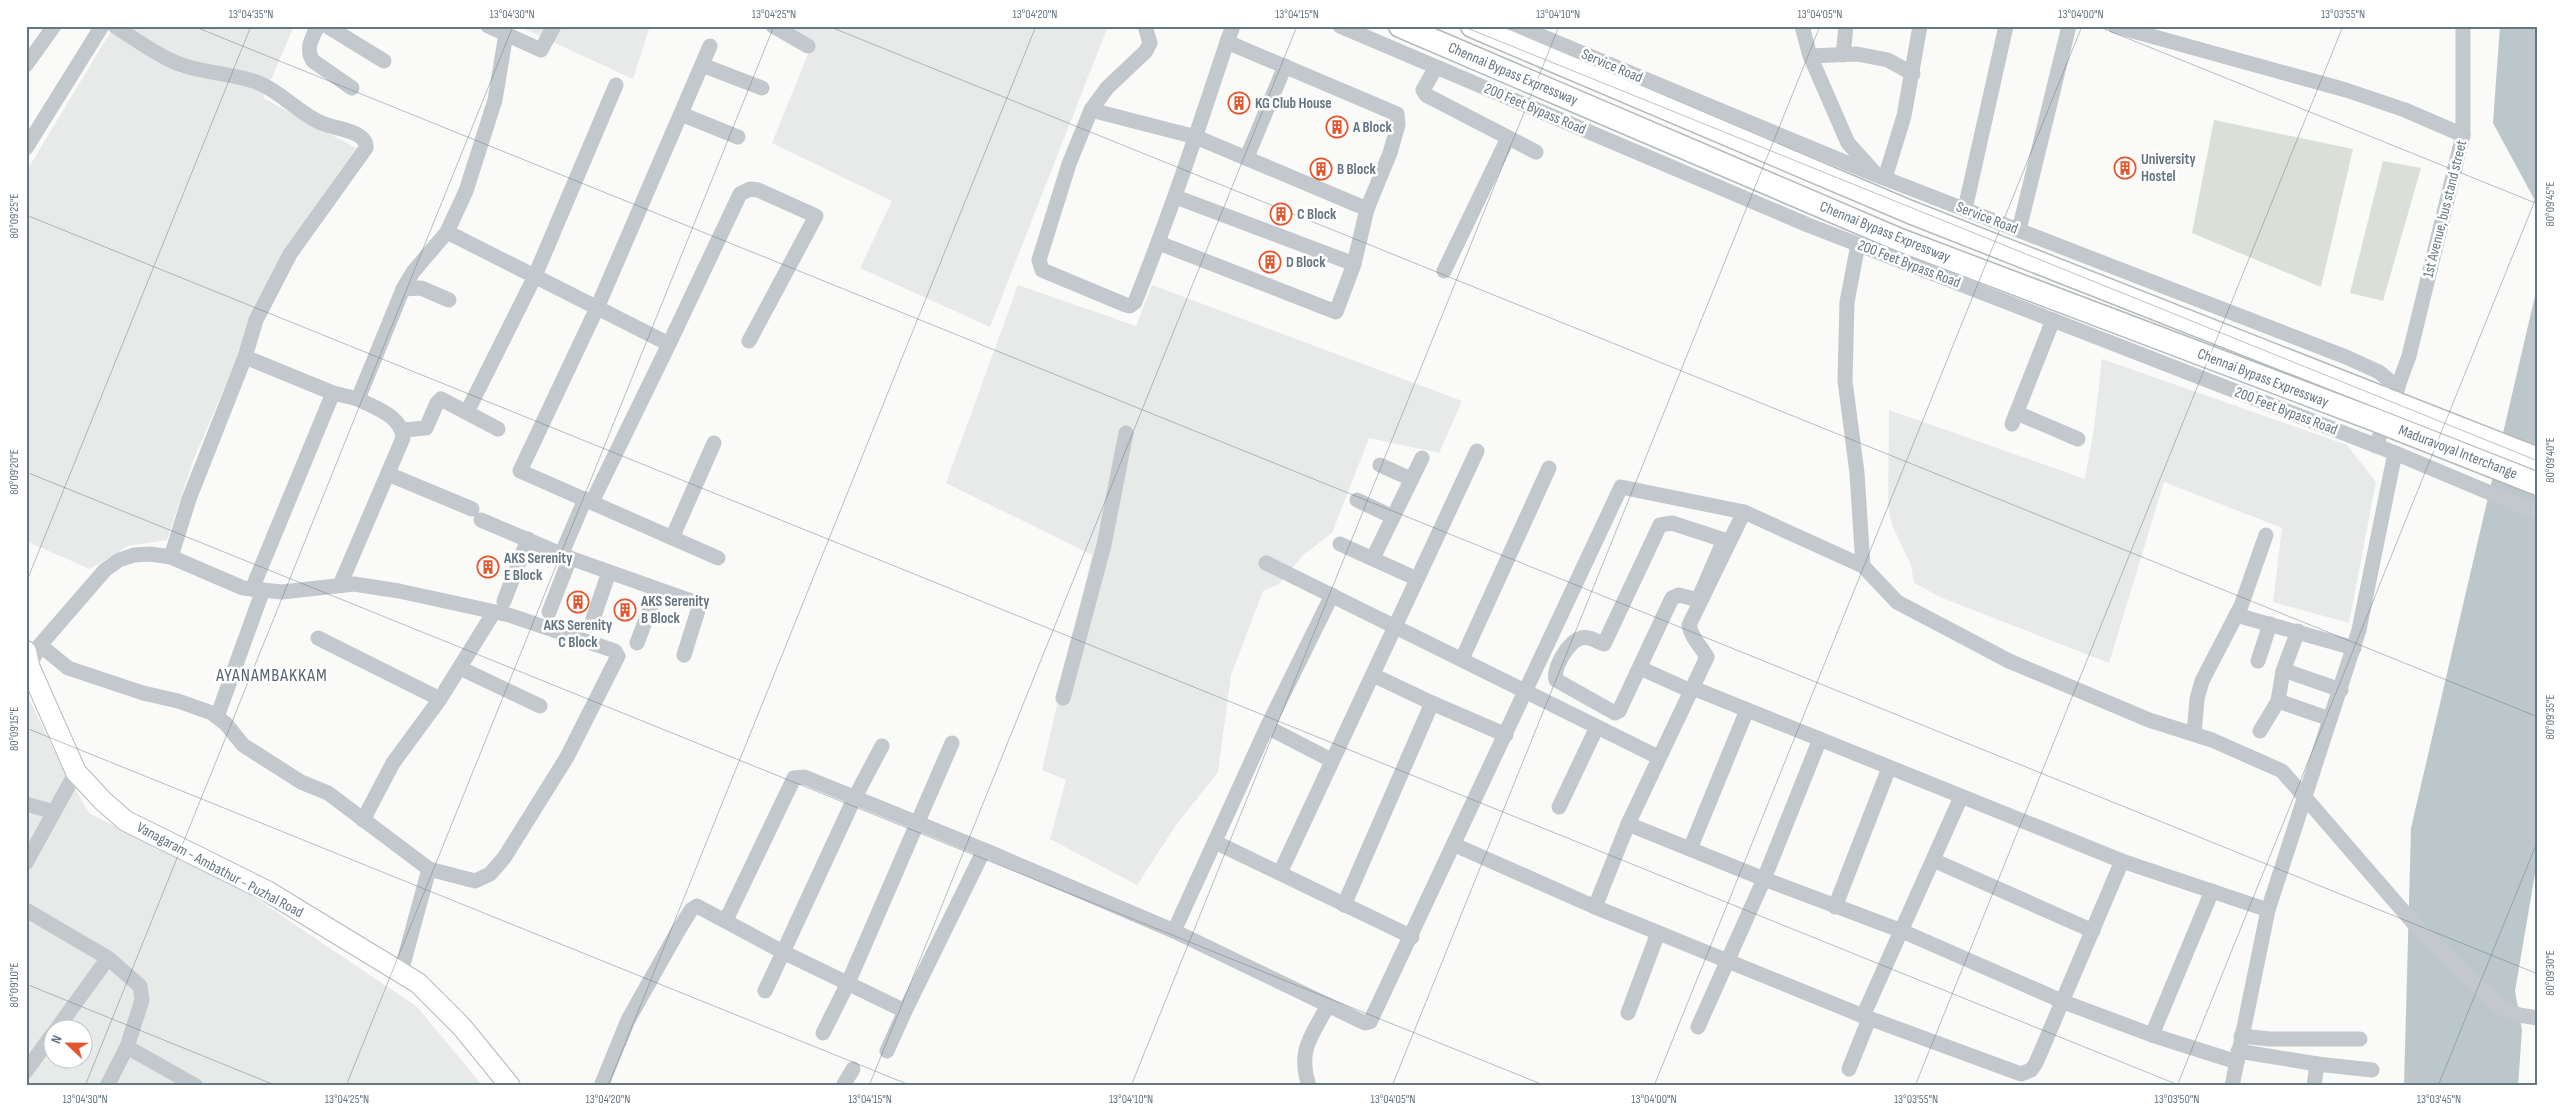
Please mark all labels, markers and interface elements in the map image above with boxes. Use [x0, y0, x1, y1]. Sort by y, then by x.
text: 13°04'35"N [229, 7, 273, 22]
text: 13°04'30"N [489, 7, 535, 22]
text: 13°04'25"N [752, 7, 796, 22]
text: 13°04'20"N [1013, 7, 1057, 22]
text: 13°04'15"N [1275, 7, 1319, 22]
text: 13°04'10"N [1536, 7, 1580, 22]
text: 13°04'05"N [1798, 7, 1842, 22]
text: 13°04'00"N [2058, 7, 2104, 22]
text: 13°03'55"N [2321, 7, 2365, 22]
street label: Chennai Bypass Expressway [1445, 38, 1581, 110]
street label: Service Road [1578, 45, 1646, 87]
street label: 200 Feet Bypass Road [1481, 79, 1589, 139]
building icon: KG Club House [1227, 91, 1251, 115]
place label: KG Club House [1255, 94, 1332, 113]
building icon: A Block [1325, 115, 1349, 139]
place label: A Block [1352, 118, 1393, 137]
street label: 1st Avenue, bus stand street [2419, 138, 2471, 280]
place label: University Hostel [2141, 150, 2196, 186]
building icon: University Hostel [2113, 156, 2137, 180]
building icon: B Block [1309, 157, 1333, 181]
place label: B Block [1337, 160, 1377, 179]
text: 80°09'45"E [2543, 181, 2558, 227]
text: 80°09'25"E [7, 193, 22, 238]
street label: Chennai Bypass Expressway [1817, 197, 1953, 267]
street label: Service Road [1953, 198, 2021, 238]
building icon: C Block [1269, 202, 1293, 226]
place label: C Block [1297, 205, 1337, 224]
street label: 200 Feet Bypass Road [1855, 236, 1963, 292]
building icon: D Block [1258, 250, 1282, 274]
place label: D Block [1286, 253, 1326, 272]
street label: Chennai Bypass Expressway [2195, 344, 2332, 412]
street label: 200 Feet Bypass Road [2232, 383, 2340, 439]
street label: Maduravoyal Interchange [2396, 421, 2520, 483]
text: 80°09'40"E [2543, 437, 2558, 483]
text: 80°09'20"E [7, 449, 22, 495]
place label: AKS Serenity E Block [503, 549, 573, 585]
building icon: AKS Serenity E Block [476, 555, 500, 579]
building icon: AKS Serenity C Block [566, 590, 590, 614]
place label: AKS Serenity B Block [640, 592, 710, 628]
building icon: AKS Serenity B Block [613, 598, 637, 622]
place label: AKS Serenity C Block [543, 616, 613, 652]
district label: AYANAMBAKKAM [215, 665, 328, 686]
text: 80°09'35"E [2543, 694, 2558, 740]
text: 80°09'15"E [7, 707, 22, 751]
street label: Vanagaram - Ambathur - Puzhal Road [133, 818, 307, 922]
text: 80°09'30"E [2543, 950, 2558, 996]
text: 80°09'10"E [7, 963, 22, 1007]
north arrow [42, 1020, 92, 1070]
text: N [47, 1033, 66, 1046]
text: 13°04'30"N [62, 1092, 108, 1107]
text: 13°04'25"N [325, 1092, 369, 1107]
text: 13°04'20"N [586, 1092, 630, 1107]
text: 13°04'15"N [848, 1092, 892, 1107]
text: 13°04'10"N [1109, 1092, 1153, 1107]
text: 13°04'05"N [1371, 1092, 1415, 1107]
text: 13°04'00"N [1631, 1092, 1677, 1107]
text: 13°03'55"N [1894, 1092, 1938, 1107]
text: 13°03'50"N [2155, 1092, 2199, 1107]
text: 13°03'45"N [2417, 1092, 2461, 1107]

